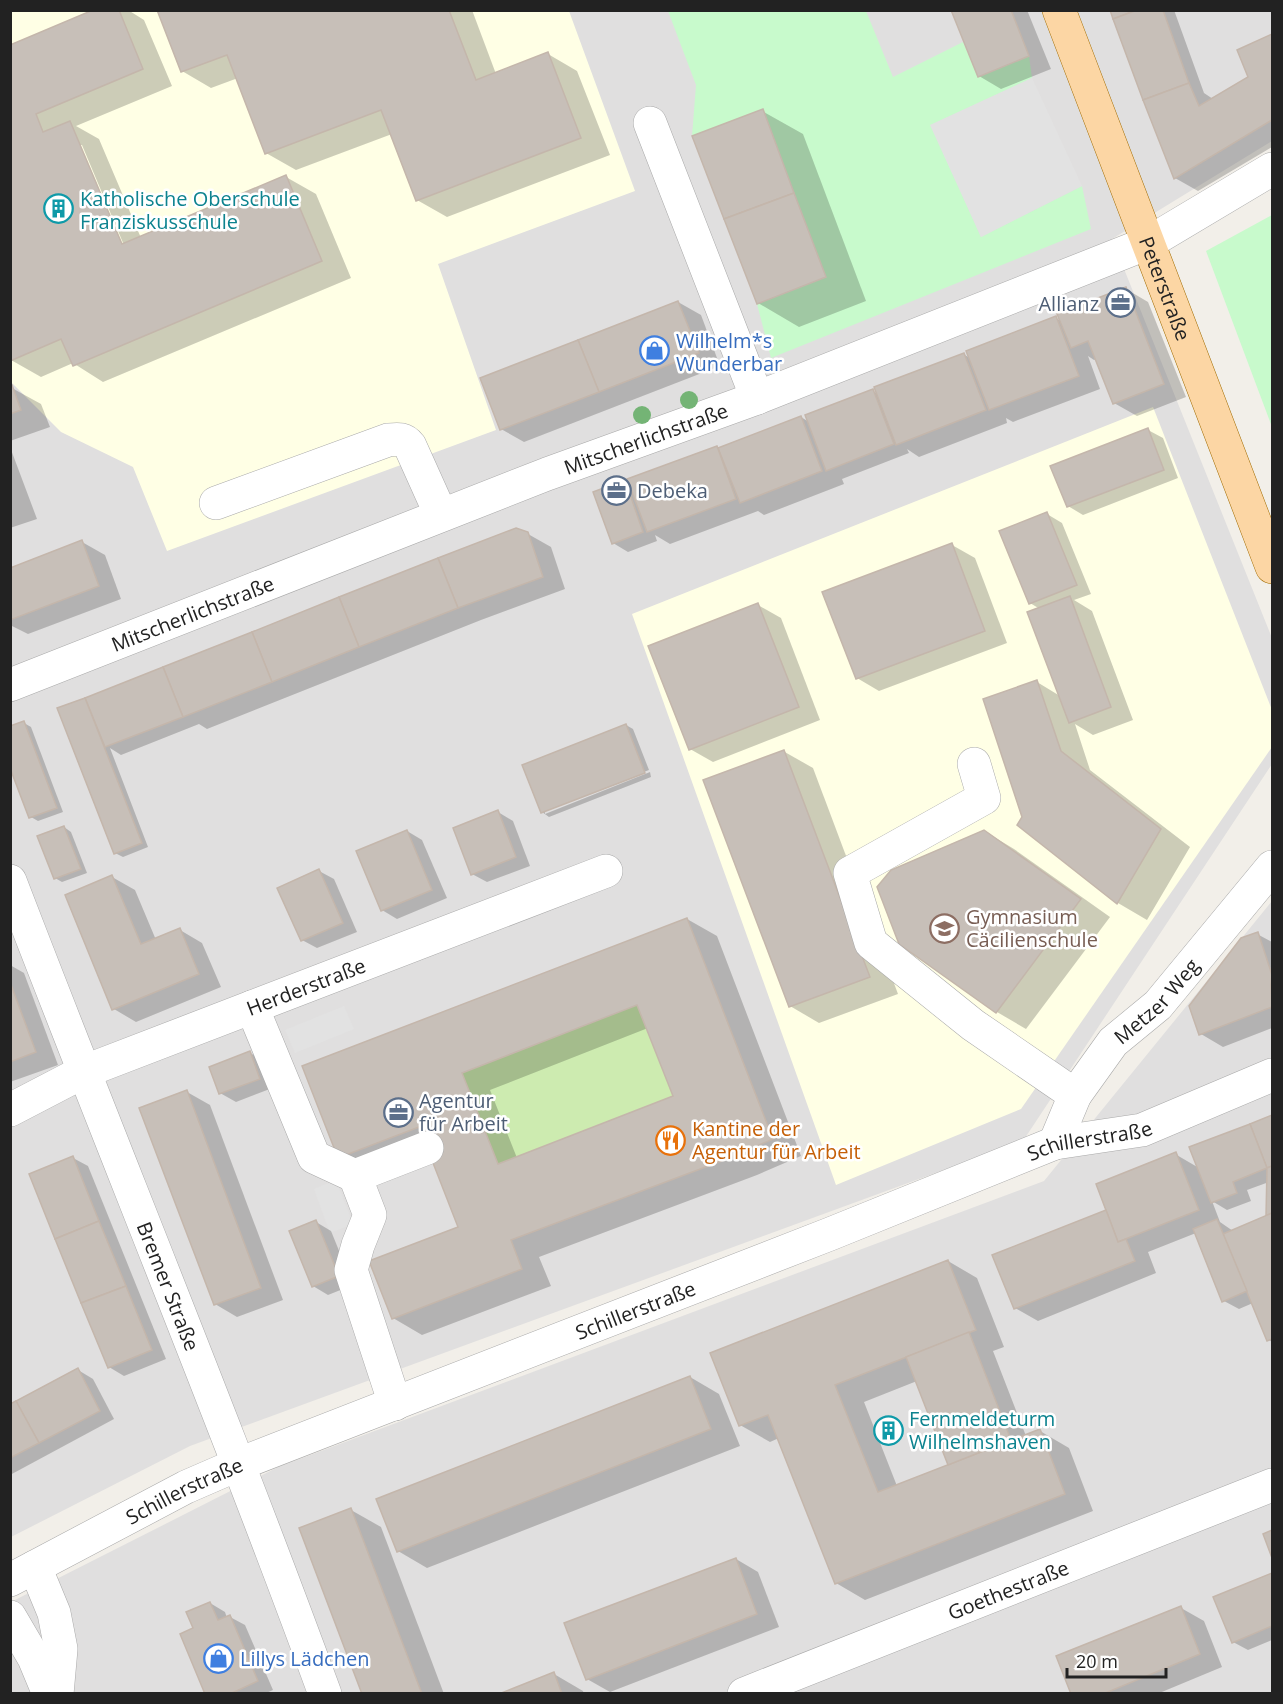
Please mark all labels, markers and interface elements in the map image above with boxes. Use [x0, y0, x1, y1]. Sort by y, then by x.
place label: Katholische Oberschule Franziskusschule [80, 185, 300, 235]
building icon: Katholische Oberschule Franziskusschule [43, 193, 75, 225]
street label: Peterstraße [1133, 232, 1198, 344]
office icon: Allianz [1104, 287, 1136, 319]
place label: Allianz [1038, 290, 1099, 317]
place label: Wilhelm*s Wunderbar [676, 327, 782, 377]
shop icon: Wilhelm*s Wunderbar [639, 335, 671, 367]
street label: Mitscherlichstraße [560, 396, 732, 480]
office icon: Debeka [600, 474, 632, 506]
place label: Debeka [637, 477, 708, 504]
street label: Mitscherlichstraße [107, 569, 278, 657]
place label: Gymnasium Cäcilienschule [966, 903, 1098, 953]
school or university icon: Gymnasium Cäcilienschule [929, 912, 961, 944]
street label: Herderstraße [242, 951, 369, 1021]
street label: Metzer Weg [1108, 952, 1205, 1050]
place label: Agentur für Arbeit [419, 1087, 508, 1137]
office icon: Agentur für Arbeit [382, 1096, 414, 1128]
street label: Schillerstraße [1023, 1114, 1156, 1166]
place label: Kantine der Agentur für Arbeit [692, 1115, 861, 1165]
restaurant icon: Kantine der Agentur für Arbeit [655, 1124, 687, 1156]
street label: Bremer Straße [131, 1218, 206, 1355]
street label: Schillerstraße [571, 1274, 699, 1345]
place label: Fernmeldeturm Wilhelmshaven [909, 1405, 1055, 1455]
building icon: Fernmeldeturm Wilhelmshaven [872, 1414, 904, 1446]
street label: Schillerstraße [121, 1451, 247, 1530]
street label: Goethestraße [944, 1553, 1073, 1626]
scale bar [1067, 1641, 1166, 1679]
shop icon: Lillys Lädchen [203, 1642, 235, 1674]
place label: Lillys Lädchen [240, 1645, 369, 1672]
text: 20 m [1076, 1649, 1118, 1673]

